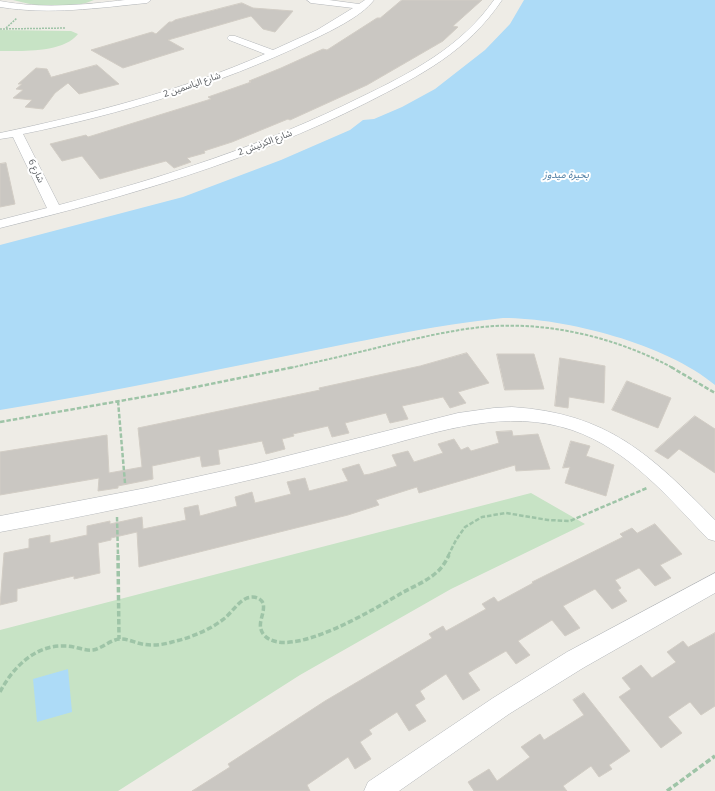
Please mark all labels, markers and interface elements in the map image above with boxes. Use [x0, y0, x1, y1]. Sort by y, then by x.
street label: شارع الياسمين 2 [162, 70, 222, 100]
street label: شارع الكرنيش 2 [236, 128, 294, 158]
street label: شارع 6 [26, 157, 46, 185]
water label: بحيرة ميدوز [543, 169, 589, 181]

